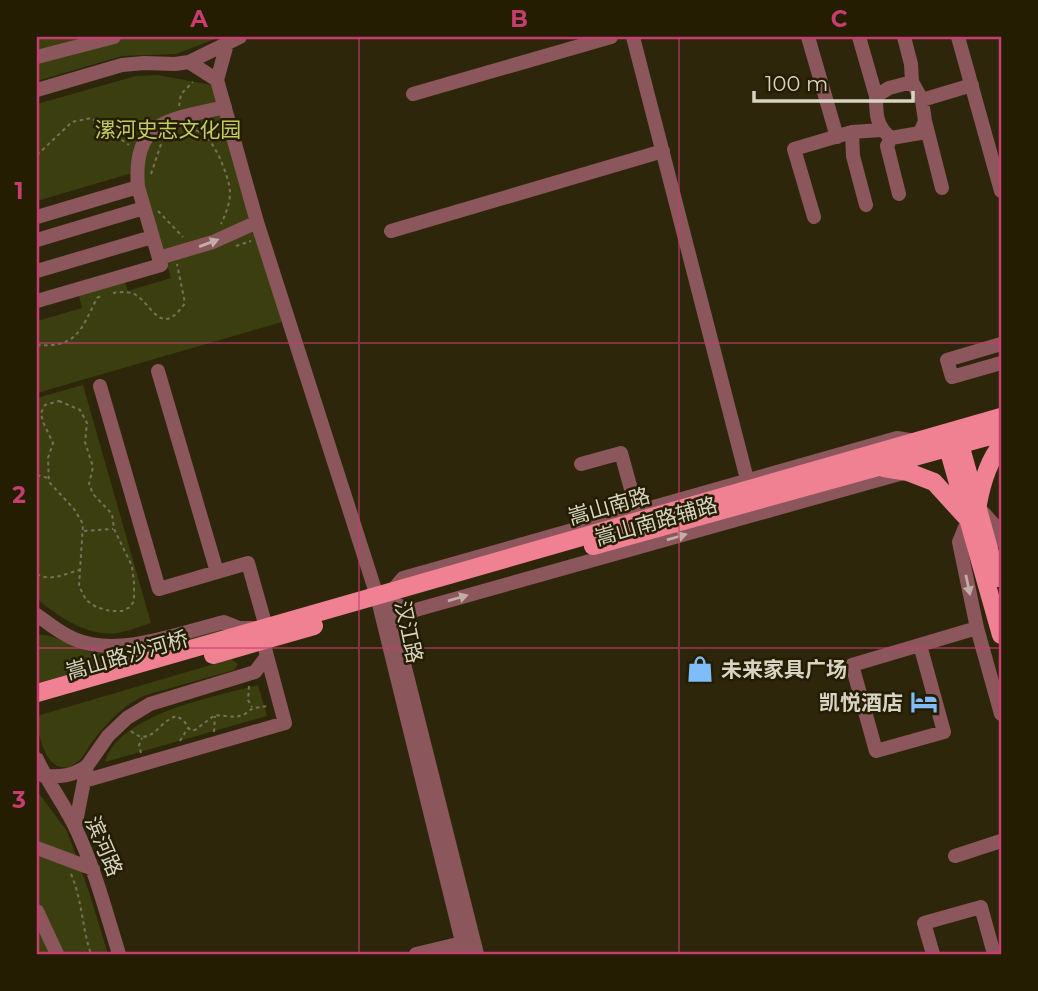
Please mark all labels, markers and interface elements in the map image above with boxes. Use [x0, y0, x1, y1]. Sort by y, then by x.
text: A [189, 5, 208, 33]
text: B [510, 5, 528, 33]
text: C [831, 5, 848, 33]
scale bar [754, 60, 914, 104]
text: 100 m [765, 71, 828, 96]
park label: 漯河史志文化园 [95, 117, 242, 142]
text: 1 [14, 177, 24, 205]
one-way arrow [199, 237, 220, 248]
text: 2 [12, 481, 26, 509]
street label: 嵩山南路 [565, 482, 653, 530]
street label: 嵩山南路辅路 [592, 492, 720, 550]
one-way arrow [667, 531, 688, 541]
one-way arrow [963, 574, 974, 596]
one-way arrow [448, 593, 469, 603]
street label: 汉江路 [390, 599, 428, 665]
street label: 嵩山路沙河桥 [63, 626, 191, 684]
shop icon: 未来家具广场 [685, 654, 715, 684]
place label: 未来家具广场 [721, 657, 847, 682]
hotel icon: 凯悦酒店 [909, 687, 939, 717]
place label: 凯悦酒店 [819, 690, 903, 715]
text: 3 [11, 786, 26, 814]
street label: 滨河路 [80, 812, 128, 880]

